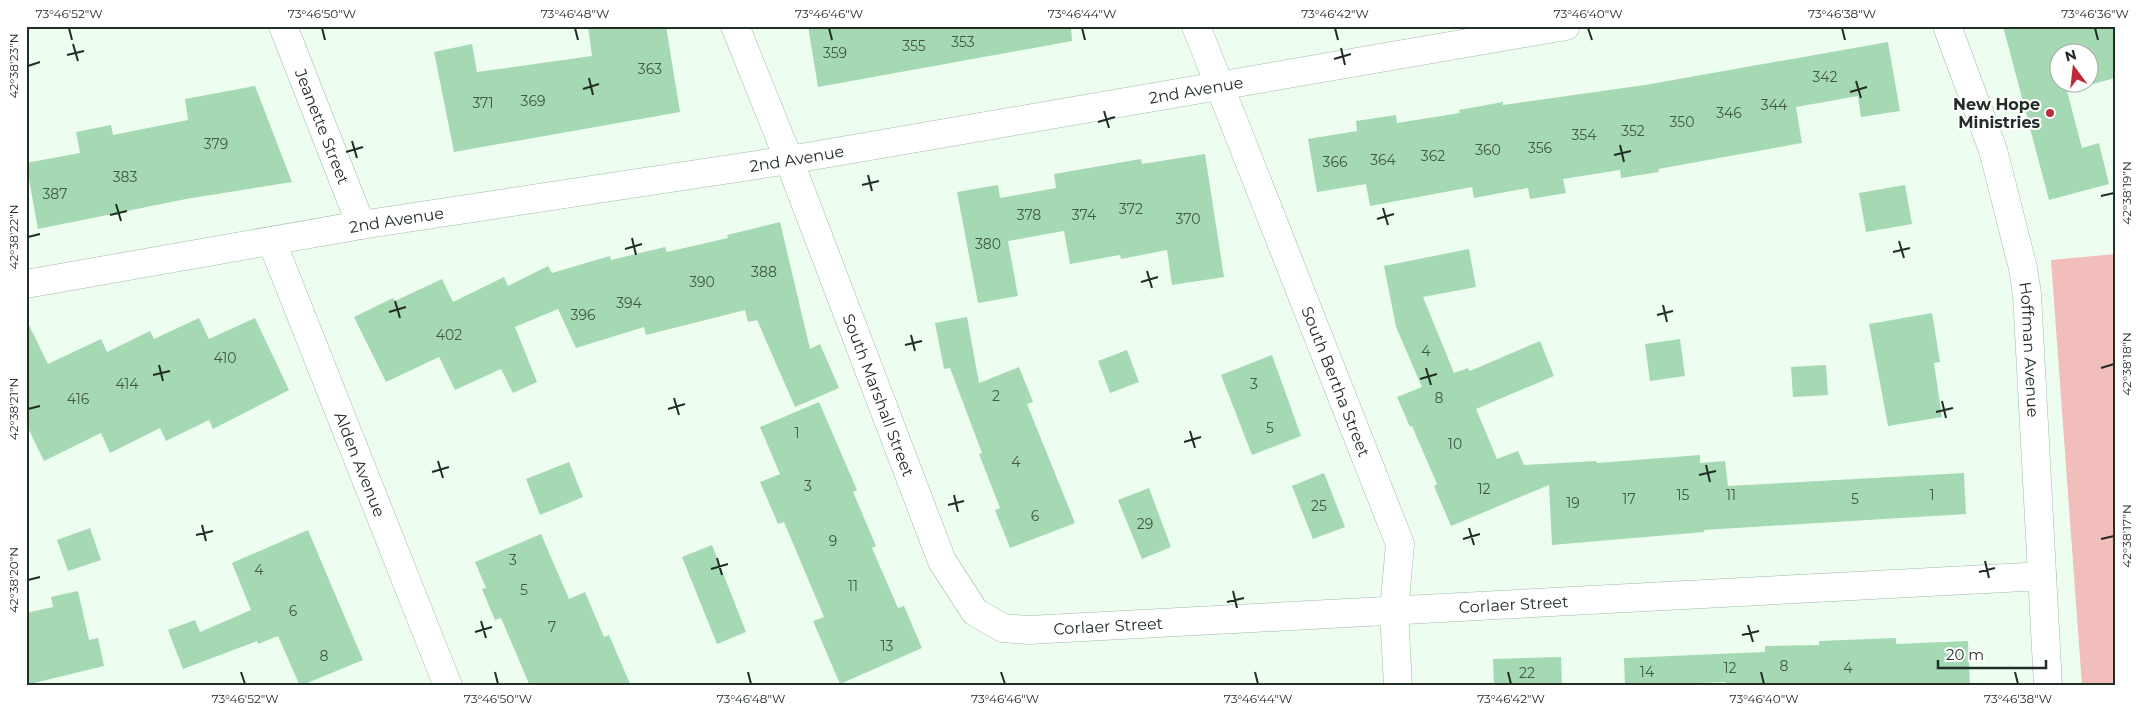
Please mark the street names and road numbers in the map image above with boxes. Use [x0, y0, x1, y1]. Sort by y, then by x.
street label: Jeanette Street [290, 65, 353, 188]
street label: 2nd Avenue [1147, 73, 1245, 108]
street label: 2nd Avenue [748, 142, 846, 176]
street label: 2nd Avenue [348, 204, 445, 237]
street label: Hoffman Avenue [2015, 281, 2043, 418]
street label: South Bertha Street [1297, 304, 1374, 460]
street label: South Marshall Street [839, 311, 918, 480]
street label: Alden Avenue [330, 409, 389, 520]
street label: Corlaer Street [1458, 592, 1569, 617]
street label: Corlaer Street [1053, 614, 1164, 639]

